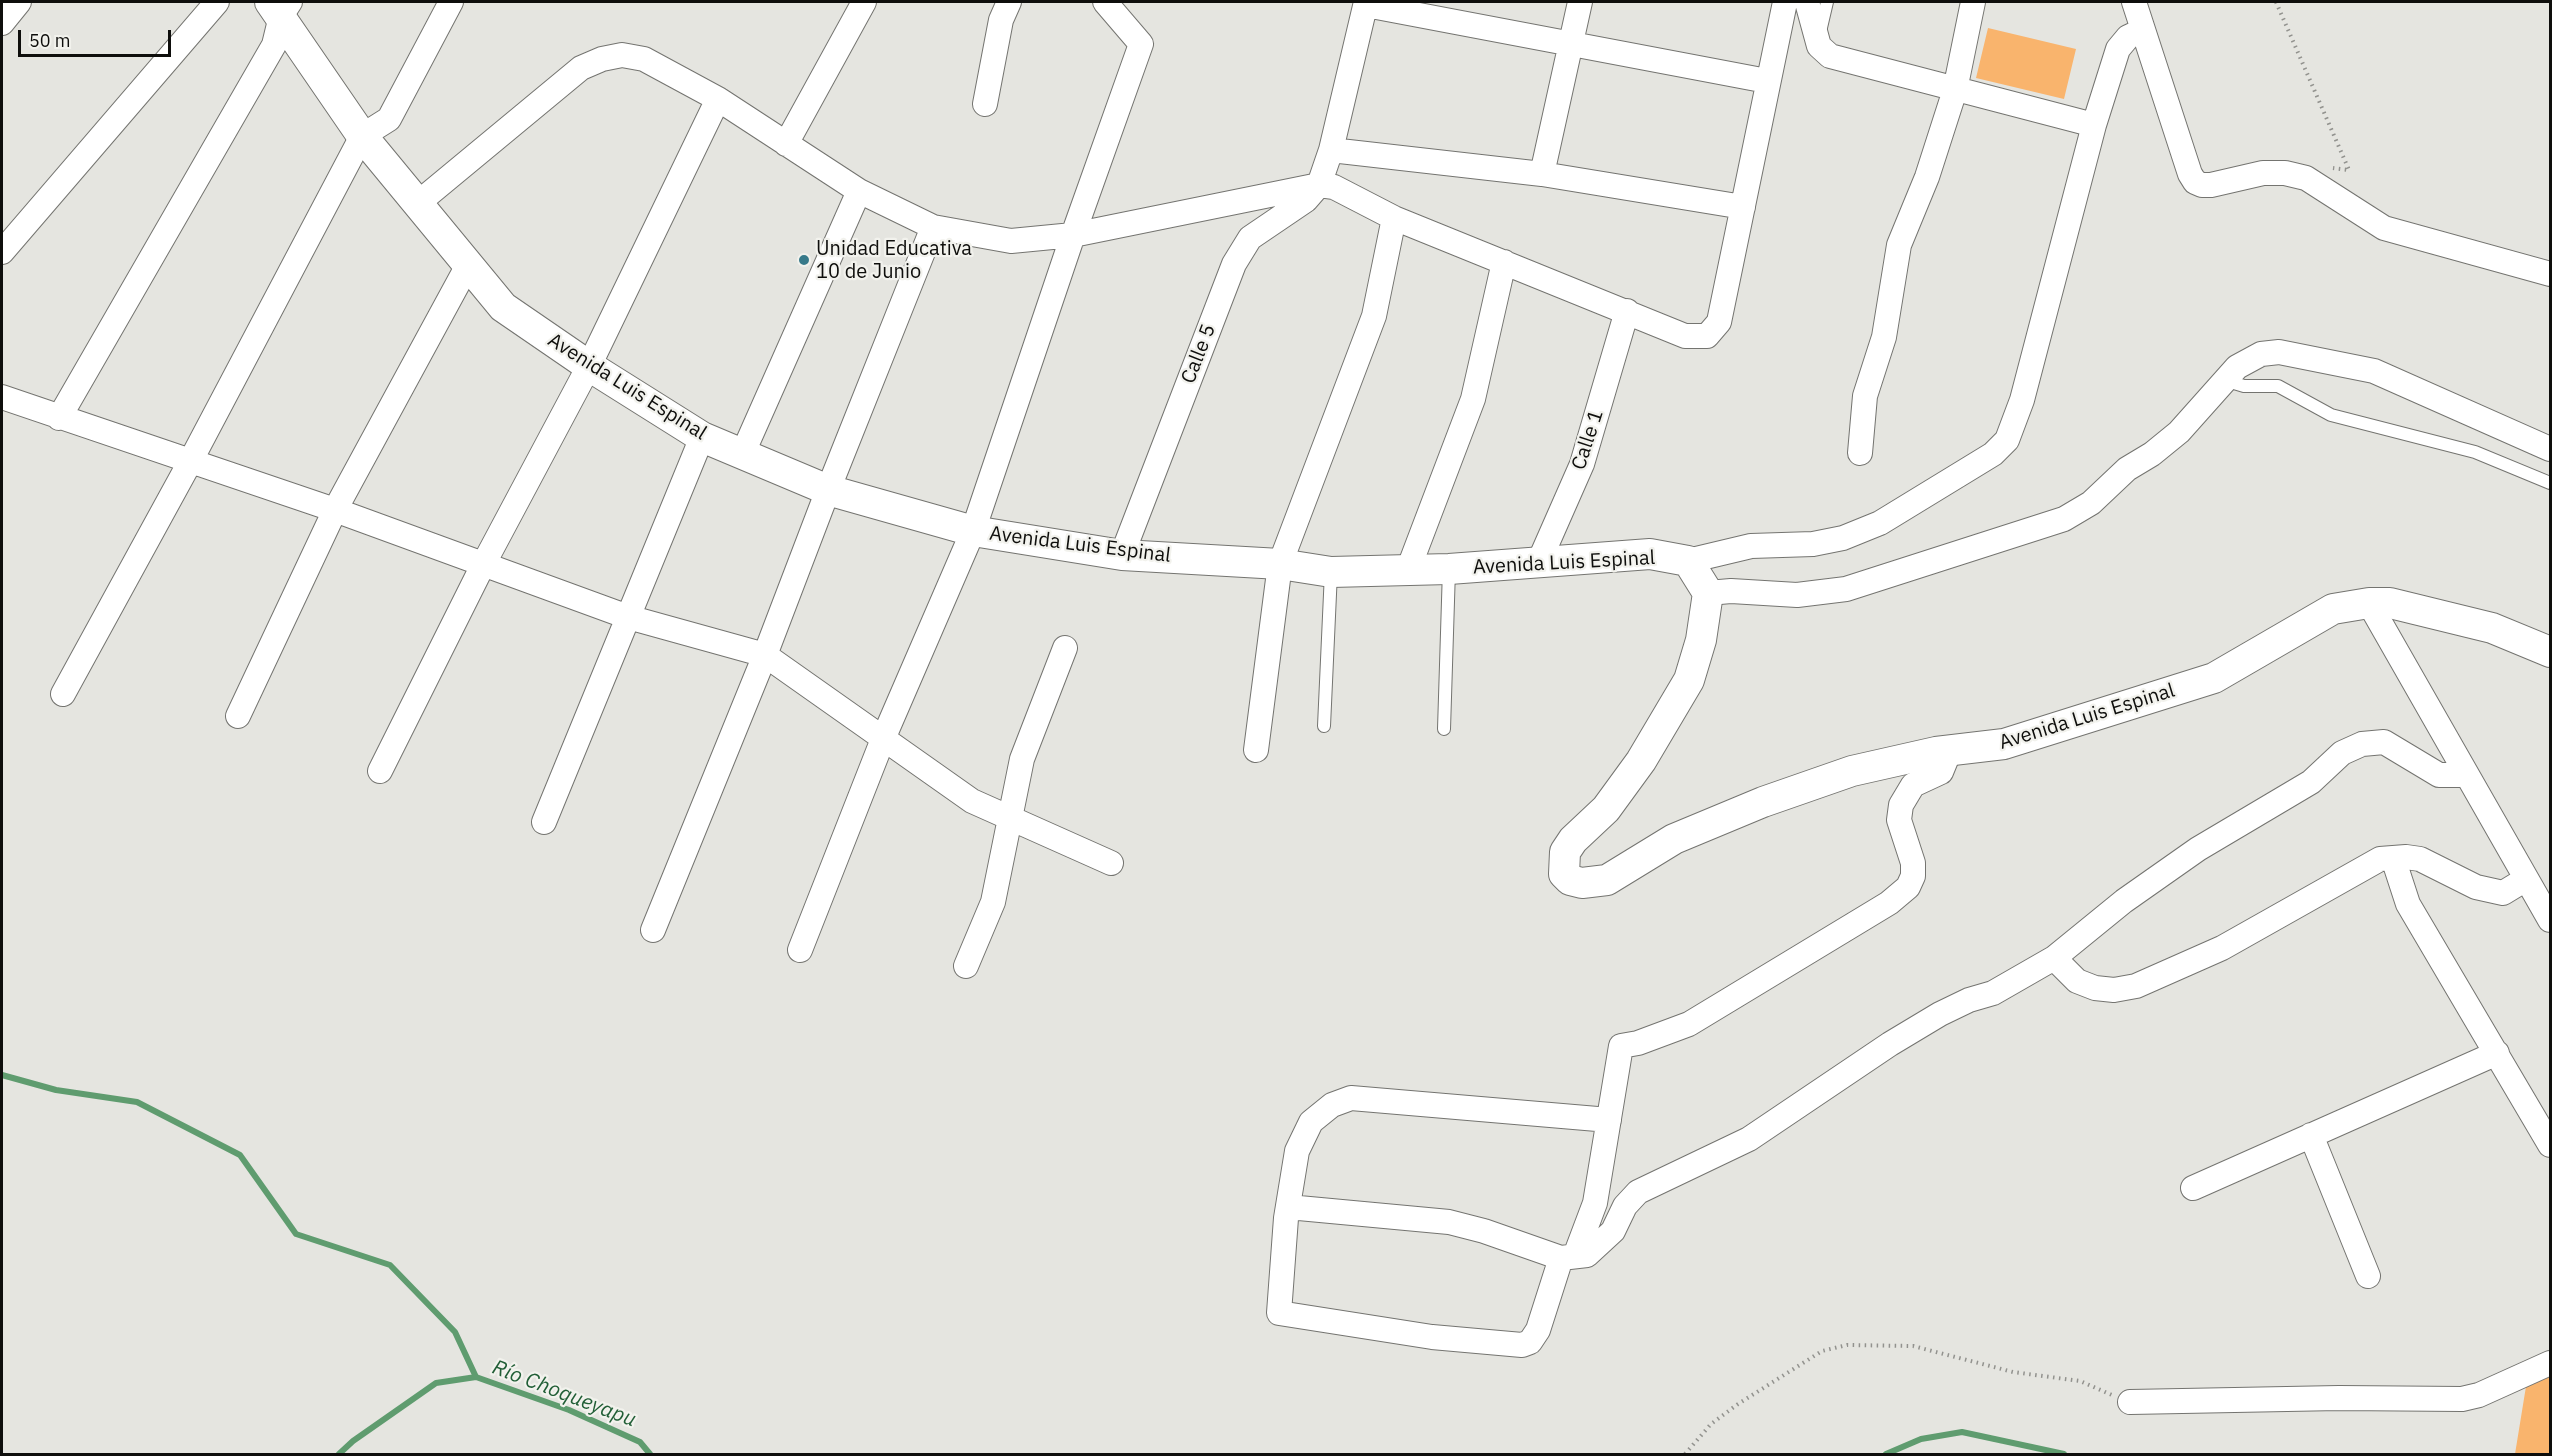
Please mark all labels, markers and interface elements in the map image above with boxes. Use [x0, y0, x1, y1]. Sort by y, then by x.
scale bar [21, 18, 174, 56]
text: 50 m [29, 29, 71, 52]
place label: Unidad Educativa 10 de Junio [816, 237, 972, 284]
marker: Unidad Educativa 10 de Junio [797, 253, 811, 267]
street label: Calle 5 [1177, 321, 1221, 387]
street label: Avenida Luis Espinal [543, 328, 711, 446]
street label: Calle 1 [1567, 407, 1609, 473]
street label: Avenida Luis Espinal [988, 522, 1172, 568]
street label: Avenida Luis Espinal [1472, 546, 1656, 580]
street label: Avenida Luis Espinal [1996, 679, 2178, 755]
water label: Río Choqueyapu [489, 1355, 639, 1433]

